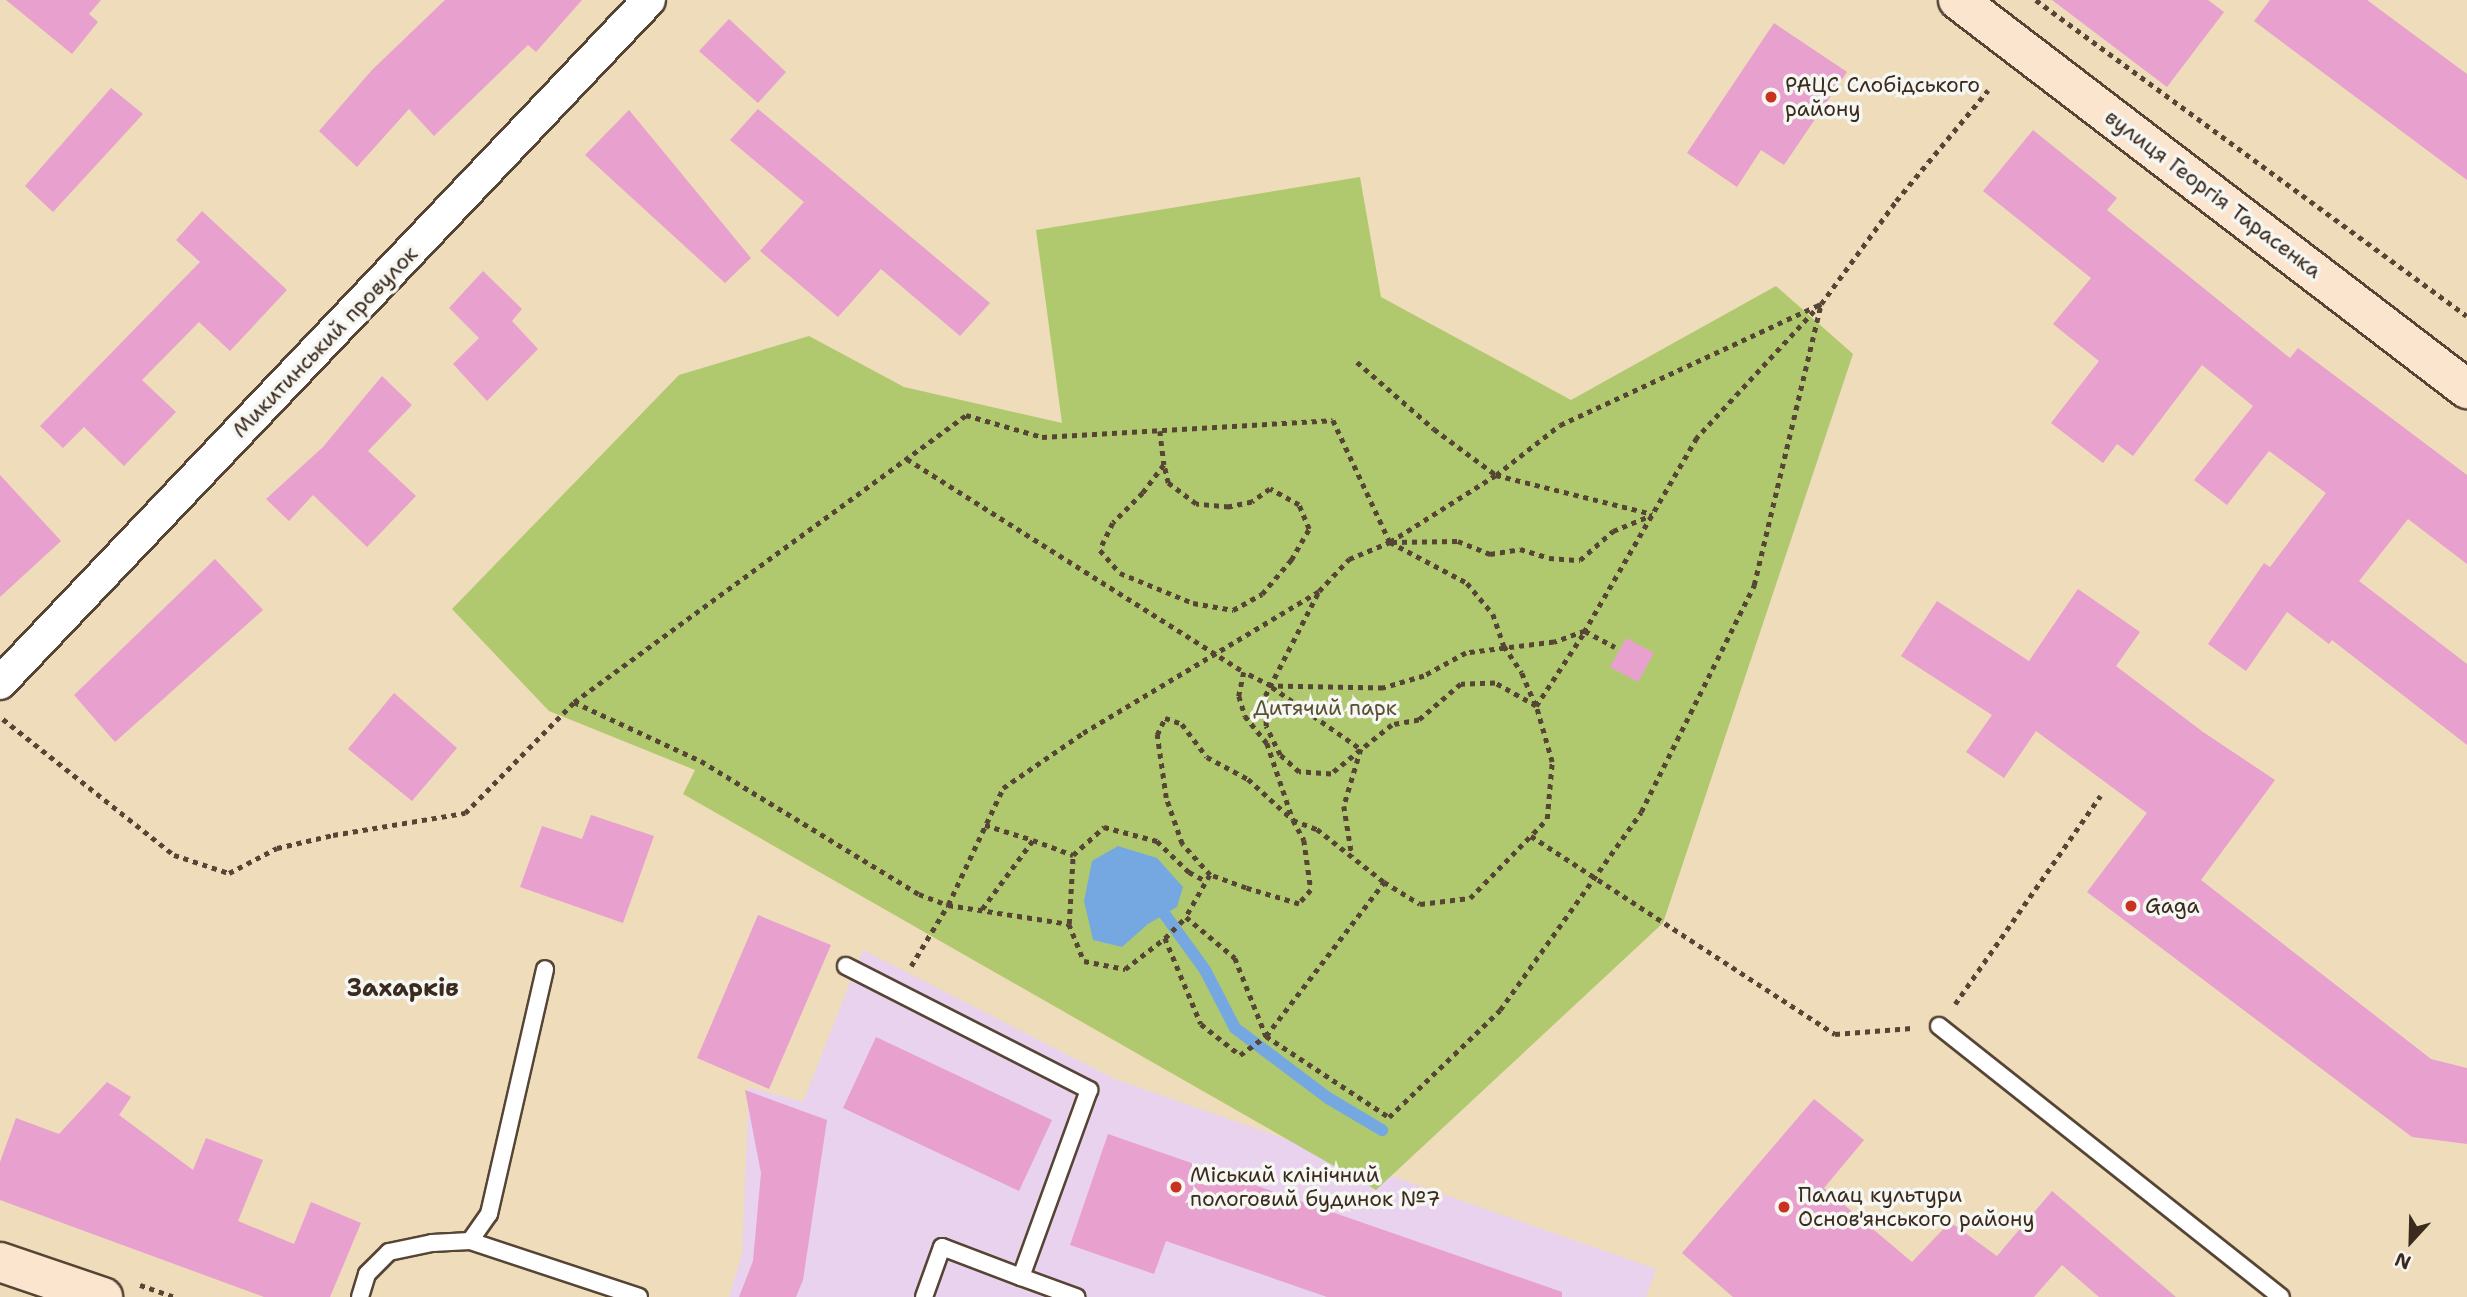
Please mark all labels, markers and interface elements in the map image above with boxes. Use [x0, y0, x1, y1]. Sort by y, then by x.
place label: РАЦС Слобідського району [1785, 72, 1980, 122]
marker: РАЦС Слобідського району [1763, 89, 1779, 105]
street label: вулиця Георгія Тарасенка [2100, 104, 2326, 284]
street label: Микитинський провулок [227, 241, 423, 443]
park label: Дитячий парк [1253, 695, 1397, 721]
place label: Gaga [2145, 893, 2200, 919]
marker: Gaga [2123, 898, 2139, 914]
district label: Захарків [347, 975, 459, 1003]
place label: Міський клінічний пологовий будинок №7 [1190, 1162, 1440, 1212]
marker: Міський клінічний пологовий будинок №7 [1168, 1179, 1184, 1195]
place label: Палац культури Основ'янського району [1798, 1182, 2034, 1232]
marker: Палац культури Основ'янського району [1776, 1199, 1792, 1215]
north arrow [2376, 1206, 2446, 1276]
text: N [2391, 1247, 2415, 1275]

